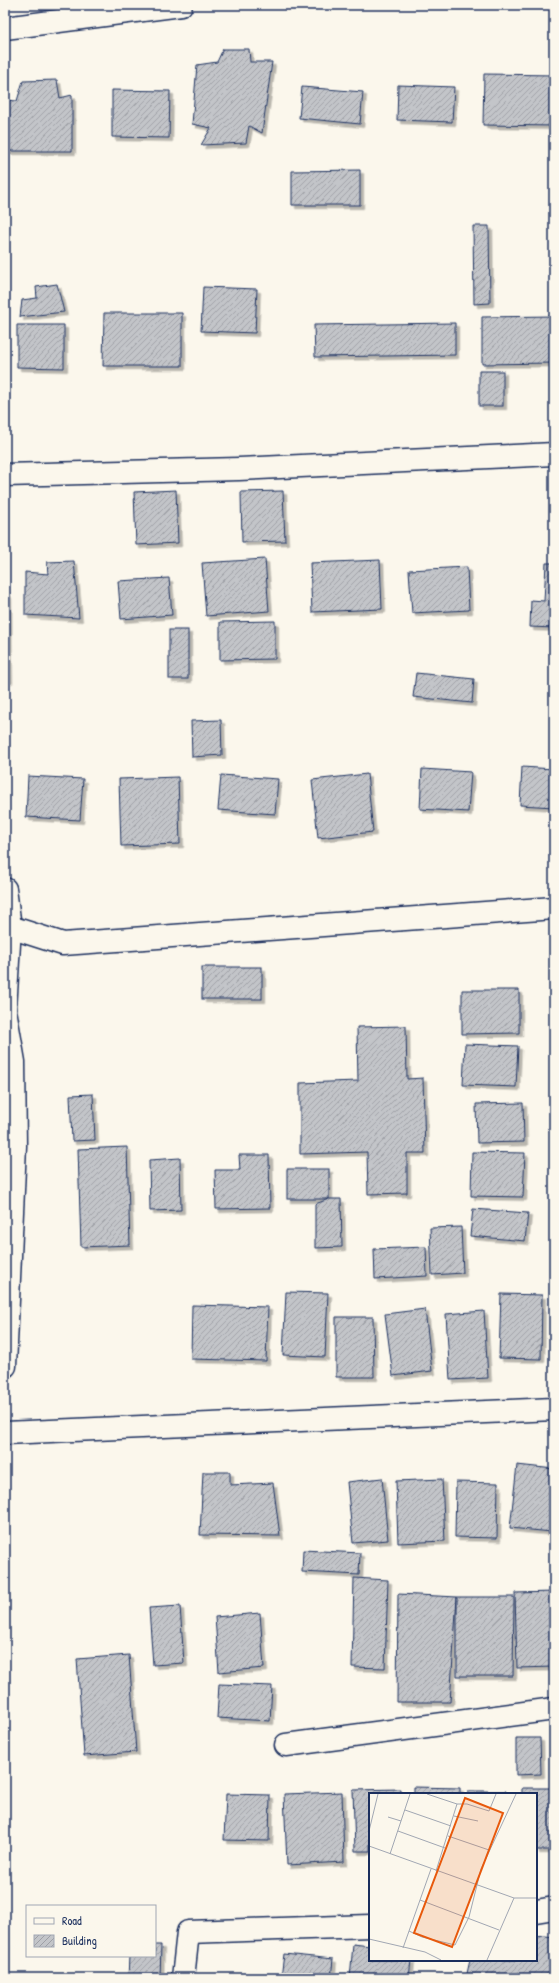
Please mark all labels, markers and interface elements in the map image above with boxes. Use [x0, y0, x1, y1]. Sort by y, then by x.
inset map [369, 1793, 537, 1961]
legend [26, 1905, 156, 1957]
text: Road [62, 1912, 82, 1929]
text: Building [62, 1932, 97, 1949]

